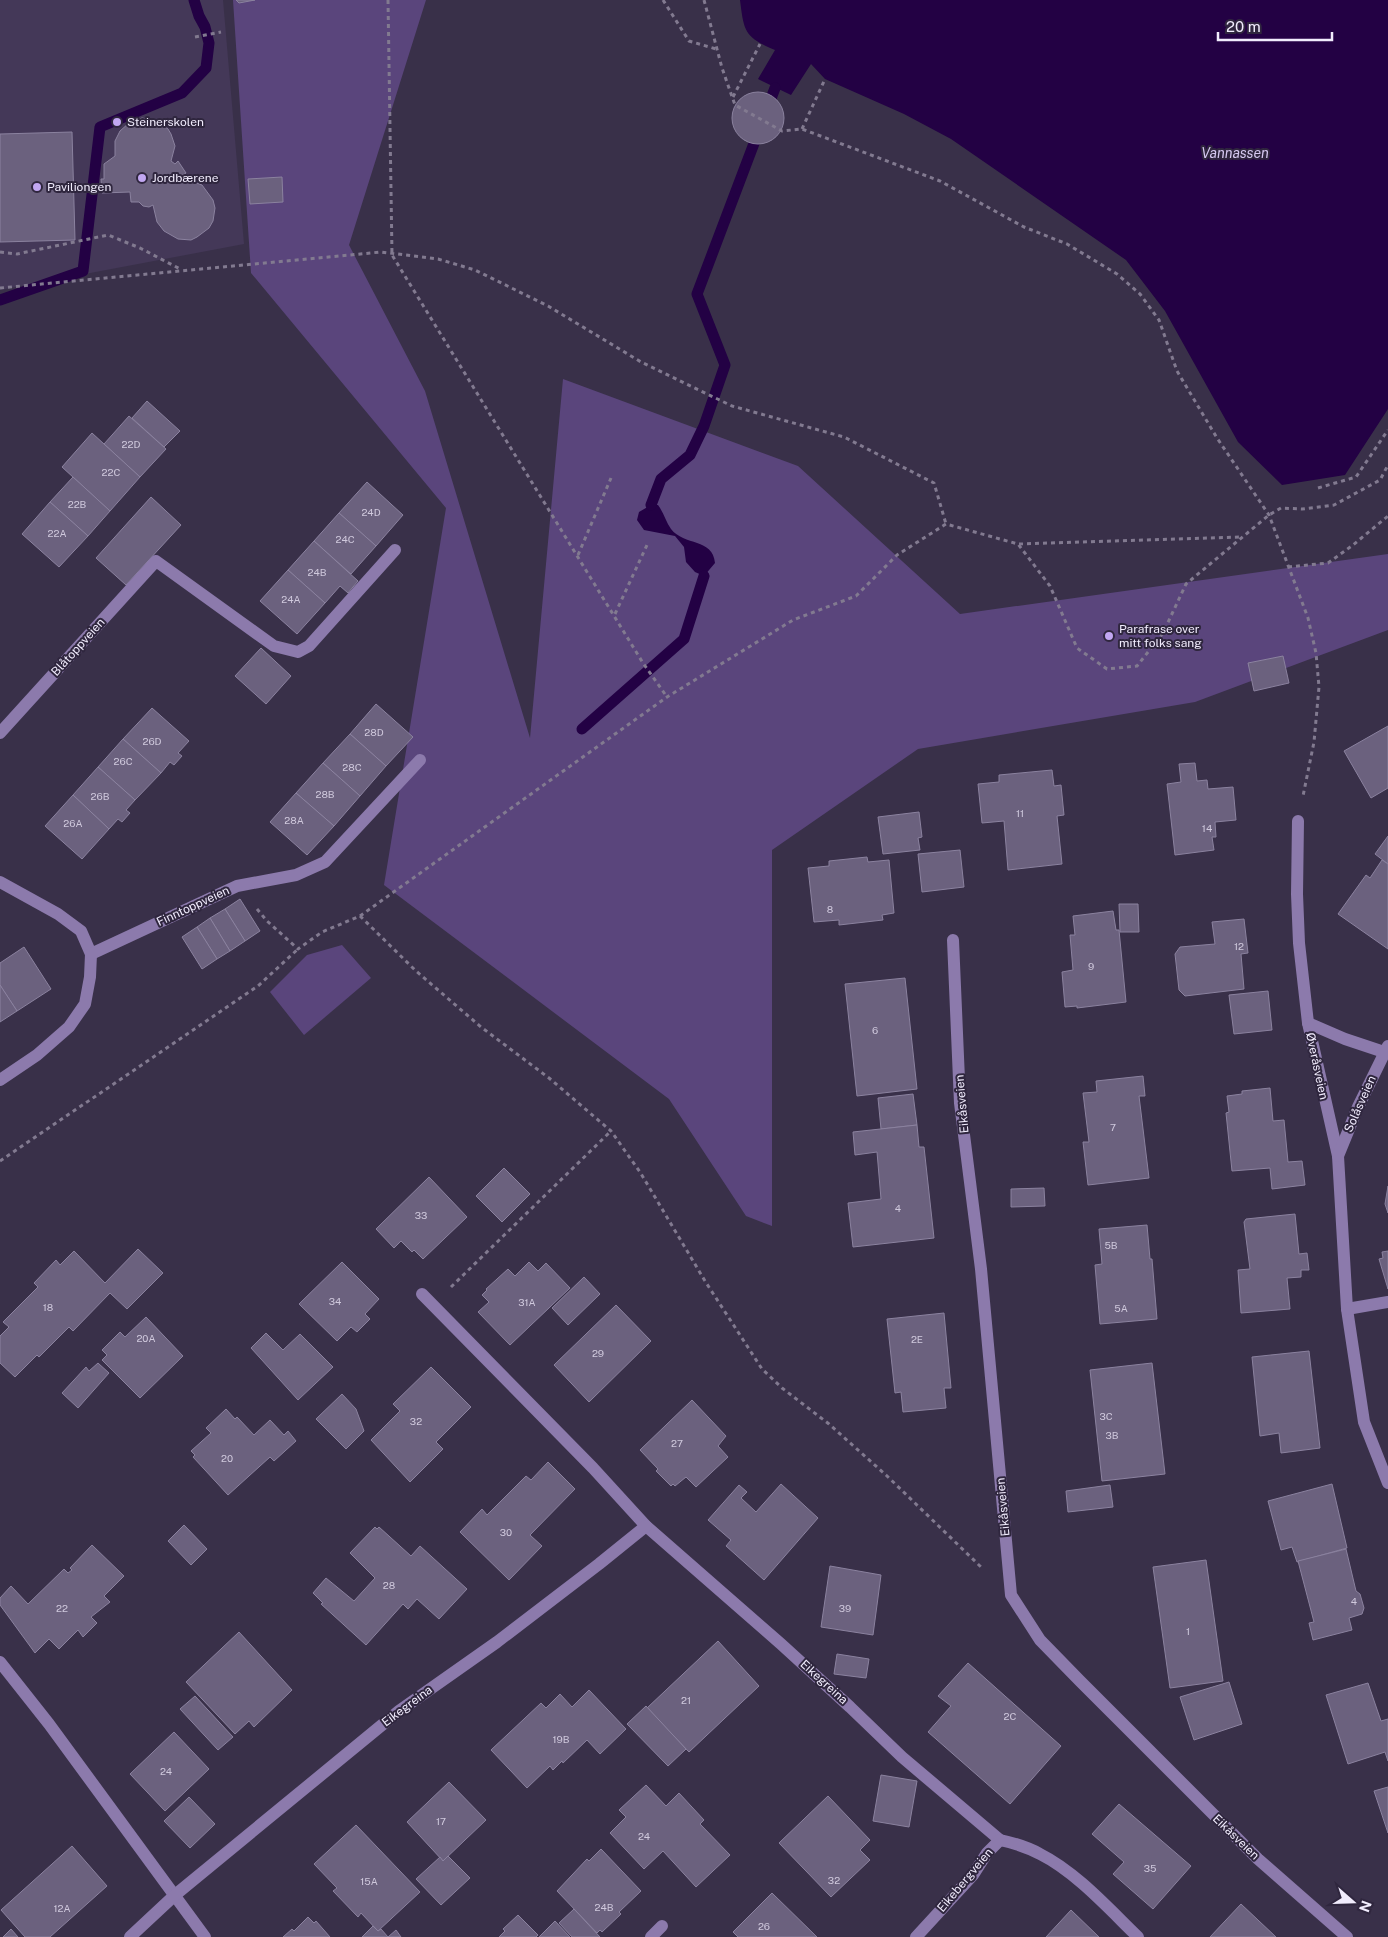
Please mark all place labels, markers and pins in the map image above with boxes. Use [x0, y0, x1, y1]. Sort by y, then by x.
place label: Steinerskolen [127, 115, 204, 129]
marker: Steinerskolen [111, 116, 123, 128]
place label: Jordbærene [152, 171, 219, 185]
marker: Jordbærene [136, 172, 148, 184]
place label: Paviliongen [47, 180, 111, 194]
marker: Paviliongen [31, 181, 43, 193]
place label: Parafrase over mitt folks sang [1119, 622, 1202, 650]
marker: Parafrase over mitt folks sang [1103, 630, 1115, 642]

